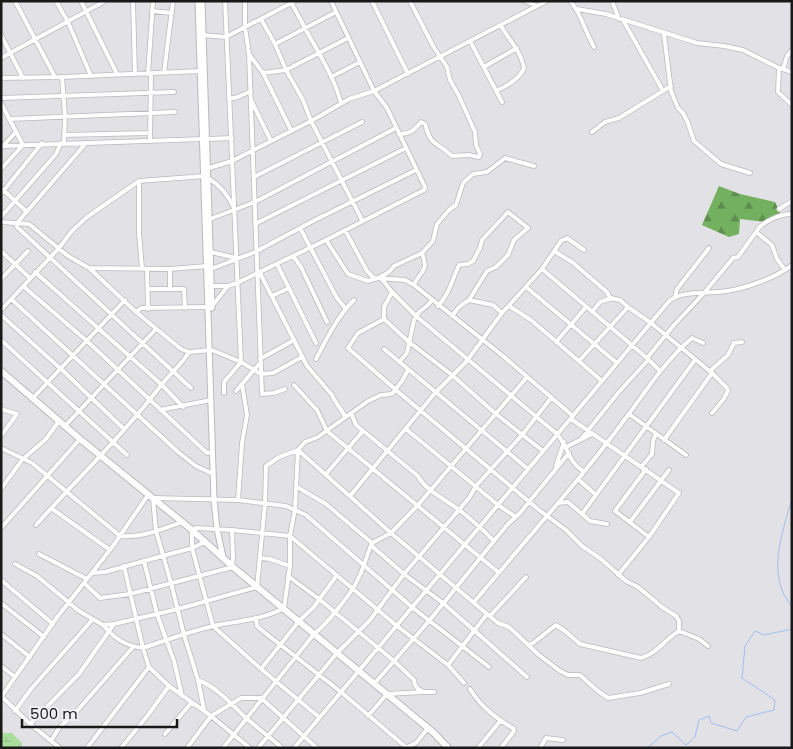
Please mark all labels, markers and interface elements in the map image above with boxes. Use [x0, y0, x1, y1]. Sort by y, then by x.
scale bar [22, 696, 178, 728]
text: 500 m [30, 703, 78, 724]

